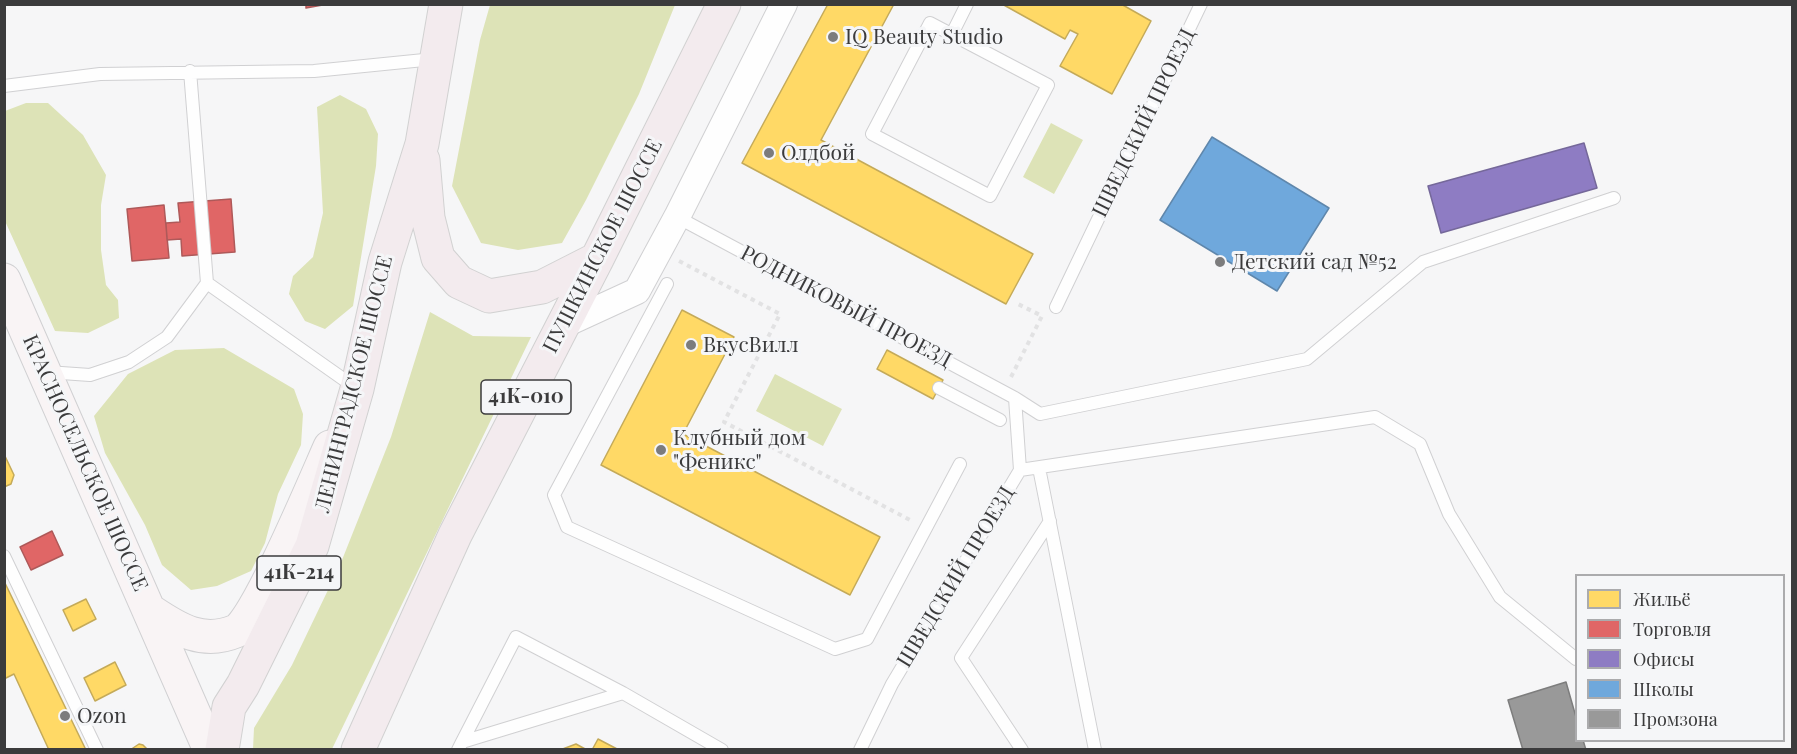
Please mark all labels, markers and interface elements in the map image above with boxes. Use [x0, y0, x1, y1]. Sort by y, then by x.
place label: IQ Beauty Studio [845, 24, 1003, 50]
street label: ШВЕДСКИЙ ПРОЕЗД [1087, 24, 1201, 222]
marker: IQ Beauty Studio [826, 30, 840, 44]
street label: ПУШКИНСКОЕ ШОССЕ [538, 135, 668, 357]
place label: Олдбой [781, 140, 855, 166]
marker: Олдбой [762, 146, 776, 160]
street label: РОДНИКОВЫЙ ПРОЕЗД [736, 241, 956, 373]
place label: Детский сад №52 [1232, 249, 1397, 275]
street label: ЛЕНИНГРАДСКОЕ ШОССЕ [310, 253, 398, 515]
marker: Детский сад №52 [1213, 255, 1227, 269]
street label: КРАСНОСЕЛЬСКОЕ ШОССЕ [17, 331, 153, 595]
place label: ВкусВилл [703, 332, 798, 358]
marker: ВкусВилл [684, 338, 698, 352]
road number: 41К-010 [481, 380, 571, 414]
place label: Клубный дом "Феникс" [673, 425, 806, 475]
marker: Клубный дом "Феникс" [654, 443, 668, 457]
street label: ШВЕДСКИЙ ПРОЕЗД [892, 482, 1020, 672]
road number: 41К-214 [257, 556, 341, 590]
legend [1575, 574, 1785, 742]
text: Жильё [1633, 587, 1691, 611]
text: Торговля [1633, 617, 1711, 641]
text: Офисы [1633, 647, 1694, 671]
text: Школы [1633, 677, 1694, 701]
place label: Ozon [77, 703, 127, 729]
text: Промзона [1633, 707, 1718, 731]
marker: Ozon [58, 709, 72, 723]

